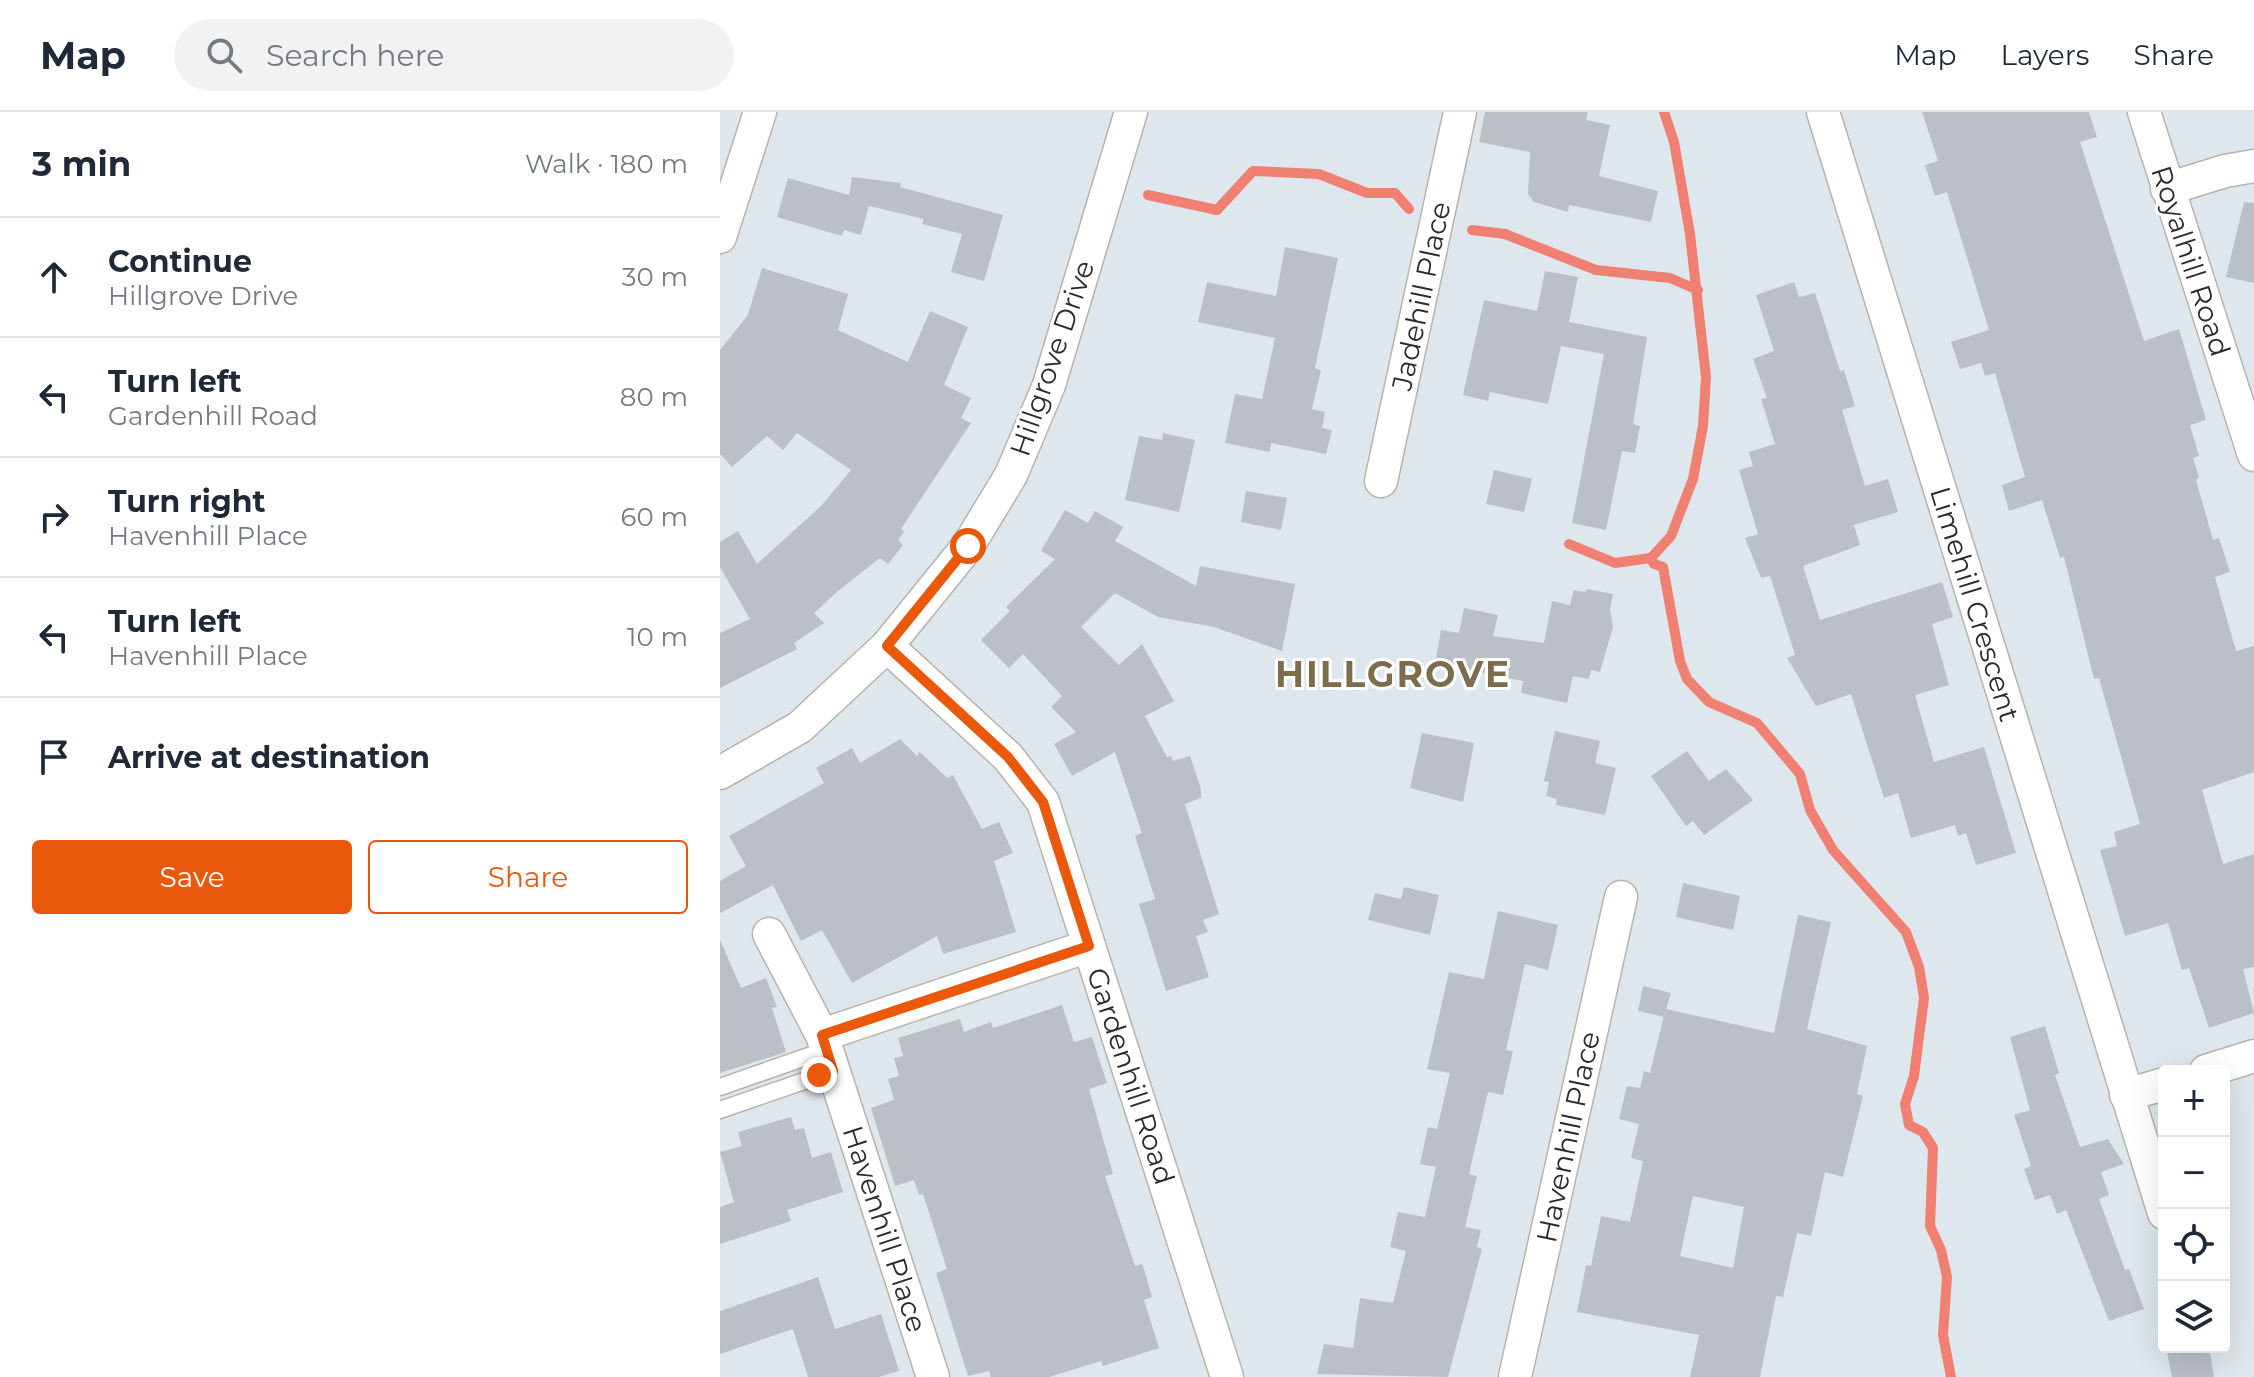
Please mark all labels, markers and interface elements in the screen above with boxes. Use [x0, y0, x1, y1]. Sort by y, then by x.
search box [174, 19, 734, 91]
text: Map [40, 32, 126, 79]
icon: search [202, 33, 246, 77]
text: Search here [266, 37, 444, 74]
text: Map [1894, 38, 1957, 72]
text: Layers [2001, 38, 2090, 72]
text: Share [2134, 38, 2214, 72]
text: 3 min [32, 143, 131, 185]
text: Walk · 180 m [525, 148, 688, 180]
street label: Royalhill Road [2144, 162, 2238, 360]
street label: Jadehill Place [1384, 199, 1458, 394]
text: Continue [108, 243, 252, 280]
icon: ahead [32, 255, 76, 299]
street label: Hillgrove Drive [1003, 256, 1101, 460]
text: 30 m [622, 261, 688, 293]
text: Hillgrove Drive [108, 280, 298, 312]
text: Turn left [108, 363, 241, 400]
icon: left [32, 375, 76, 419]
text: 80 m [620, 381, 688, 413]
text: Gardenhill Road [108, 400, 318, 432]
text: Turn right [108, 483, 265, 520]
street label: Limehill Crescent [1923, 483, 2027, 725]
icon: right [32, 495, 76, 539]
text: 60 m [621, 501, 688, 533]
text: Havenhill Place [108, 520, 308, 552]
route start [950, 528, 986, 564]
text: Turn left [108, 603, 241, 640]
icon: left [32, 615, 76, 659]
text: 10 m [627, 621, 688, 653]
text: Havenhill Place [108, 640, 308, 672]
district label: HILLGROVE [1275, 652, 1511, 696]
icon: arrive [32, 735, 76, 779]
text: Arrive at destination [108, 739, 430, 776]
button: Save [32, 840, 352, 914]
button: Share [368, 840, 688, 914]
street label: Gardenhill Road [1080, 963, 1182, 1189]
street label: Havenhill Place [1529, 1028, 1607, 1246]
route end [801, 1057, 837, 1093]
map controls [2158, 1065, 2230, 1353]
button: + [2158, 1065, 2230, 1137]
street label: Havenhill Place [836, 1121, 934, 1337]
button: − [2158, 1137, 2230, 1209]
button: locate [2158, 1209, 2230, 1281]
button: layers [2158, 1281, 2230, 1353]

